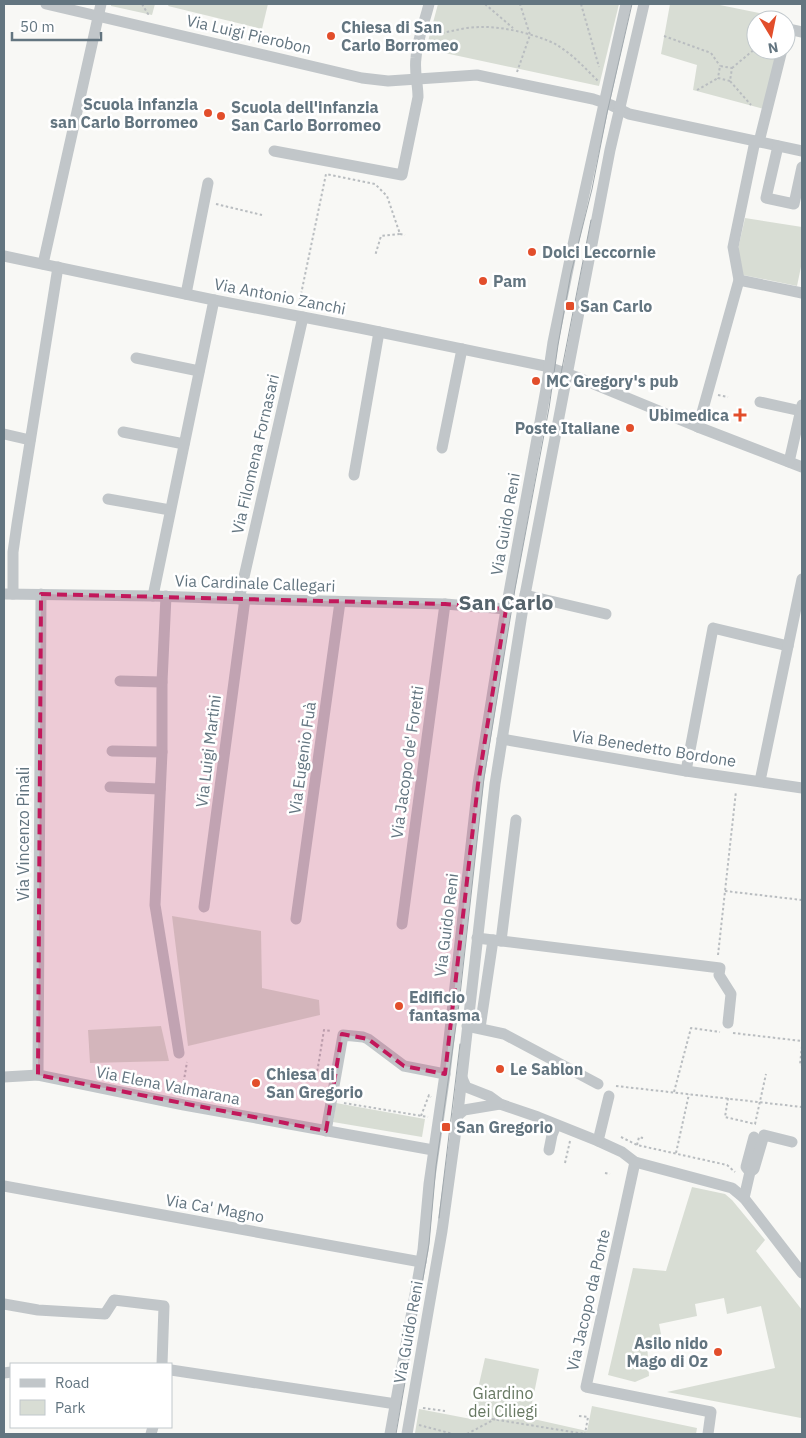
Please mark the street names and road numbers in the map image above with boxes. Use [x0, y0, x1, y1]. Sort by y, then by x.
street label: Via Luigi Pierobon [184, 10, 314, 58]
street label: Via Antonio Zanchi [212, 273, 348, 319]
street label: Via Filomena Fornasari [227, 372, 283, 536]
street label: Via Guido Reni [486, 471, 524, 577]
street label: Via Cardinale Callegari [174, 570, 336, 596]
street label: Via Jacopo de' Foretti [386, 684, 428, 840]
street label: Via Luigi Martini [191, 693, 225, 809]
street label: Via Eugenio Fuà [284, 700, 320, 816]
street label: Via Benedetto Bordone [570, 725, 738, 771]
street label: Via Vincenzo Pinali [13, 767, 33, 901]
street label: Via Guido Reni [430, 872, 462, 978]
street label: Via Elena Valmarana [94, 1061, 242, 1109]
street label: Via Ca' Magno [164, 1189, 266, 1227]
street label: Via Jacopo da Ponte [562, 1227, 614, 1373]
street label: Via Guido Reni [389, 1279, 427, 1385]

